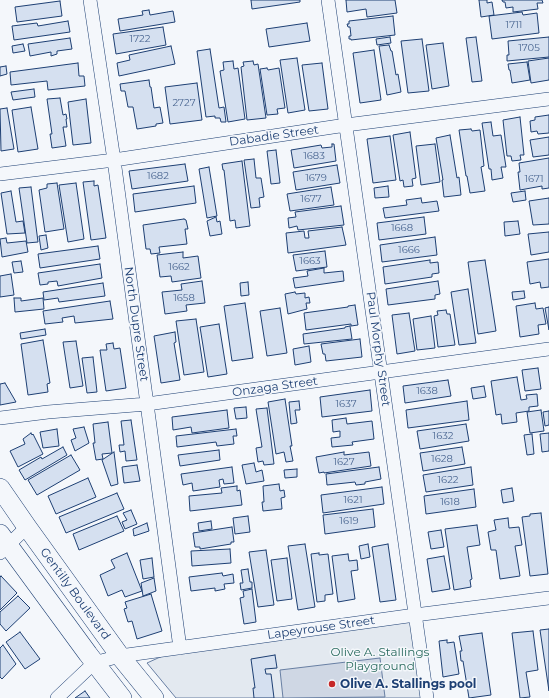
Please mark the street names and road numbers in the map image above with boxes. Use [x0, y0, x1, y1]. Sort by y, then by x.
street label: Dabadie Street [228, 123, 320, 149]
street label: North Dupre Street [121, 266, 151, 382]
street label: Paul Morphy Street [363, 291, 393, 407]
street label: Onzaga Street [231, 374, 319, 400]
street label: Gentilly Boulevard [37, 545, 113, 643]
street label: Lapeyrouse Street [266, 613, 376, 643]

